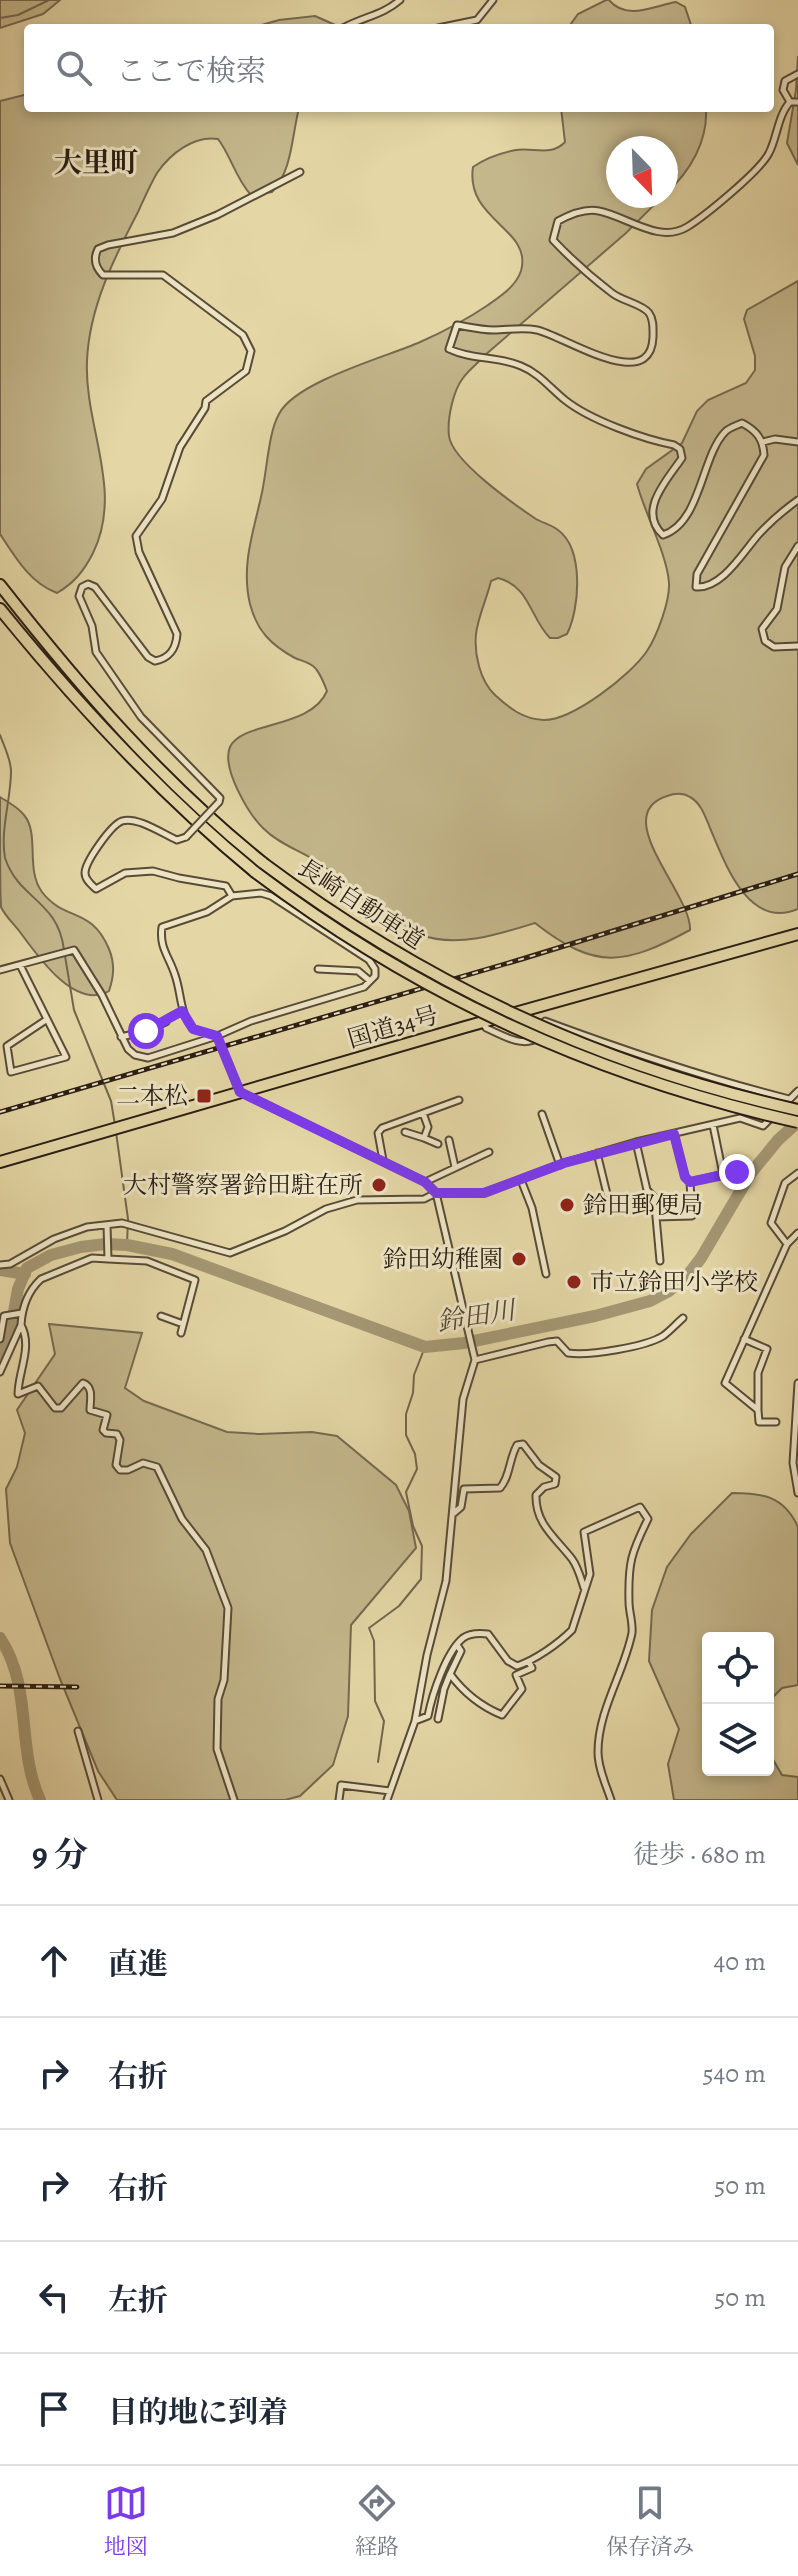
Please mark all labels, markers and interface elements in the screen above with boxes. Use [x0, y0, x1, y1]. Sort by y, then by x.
search box [24, 24, 774, 112]
icon: search [52, 46, 96, 90]
text: ここで検索 [116, 51, 266, 91]
north arrow [606, 136, 678, 208]
district label: 大里町 [54, 144, 138, 182]
street label: 長崎自動車道 [292, 851, 430, 957]
street label: 国道34号 [344, 999, 442, 1055]
route start [128, 1013, 164, 1049]
place label: 二本松 [116, 1080, 188, 1112]
marker: 二本松 [195, 1087, 213, 1105]
route end [719, 1154, 755, 1190]
place label: 大村警察署鈴田駐在所 [123, 1169, 363, 1201]
marker: 大村警察署鈴田駐在所 [370, 1176, 388, 1194]
place label: 鈴田郵便局 [583, 1189, 703, 1221]
marker: 鈴田郵便局 [558, 1196, 576, 1214]
place label: 鈴田幼稚園 [383, 1243, 503, 1275]
marker: 鈴田幼稚園 [510, 1250, 528, 1268]
place label: 市立鈴田小学校 [590, 1266, 758, 1298]
marker: 市立鈴田小学校 [565, 1273, 583, 1291]
water label: 鈴田川 [435, 1292, 520, 1339]
map controls [702, 1632, 774, 1776]
button: locate [702, 1632, 774, 1704]
button: layers [702, 1704, 774, 1776]
text: 9 分 [32, 1831, 88, 1878]
text: 徒歩 · 680 m [633, 1837, 766, 1872]
icon: ahead [32, 1939, 76, 1983]
text: 直進 [108, 1944, 168, 1984]
text: 40 m [714, 1944, 766, 1979]
icon: right [32, 2051, 76, 2095]
text: 右折 [108, 2056, 168, 2096]
text: 540 m [702, 2056, 766, 2091]
icon: right [32, 2163, 76, 2207]
text: 右折 [108, 2168, 168, 2208]
text: 50 m [714, 2168, 766, 2203]
icon: left [32, 2275, 76, 2319]
text: 左折 [108, 2280, 168, 2320]
text: 50 m [714, 2280, 766, 2315]
icon: arrive [32, 2387, 76, 2431]
text: 目的地に到着 [108, 2392, 288, 2432]
tab: 地図 [104, 2481, 148, 2562]
tab: 経路 [355, 2481, 399, 2562]
tab: 保存済み [606, 2481, 694, 2562]

